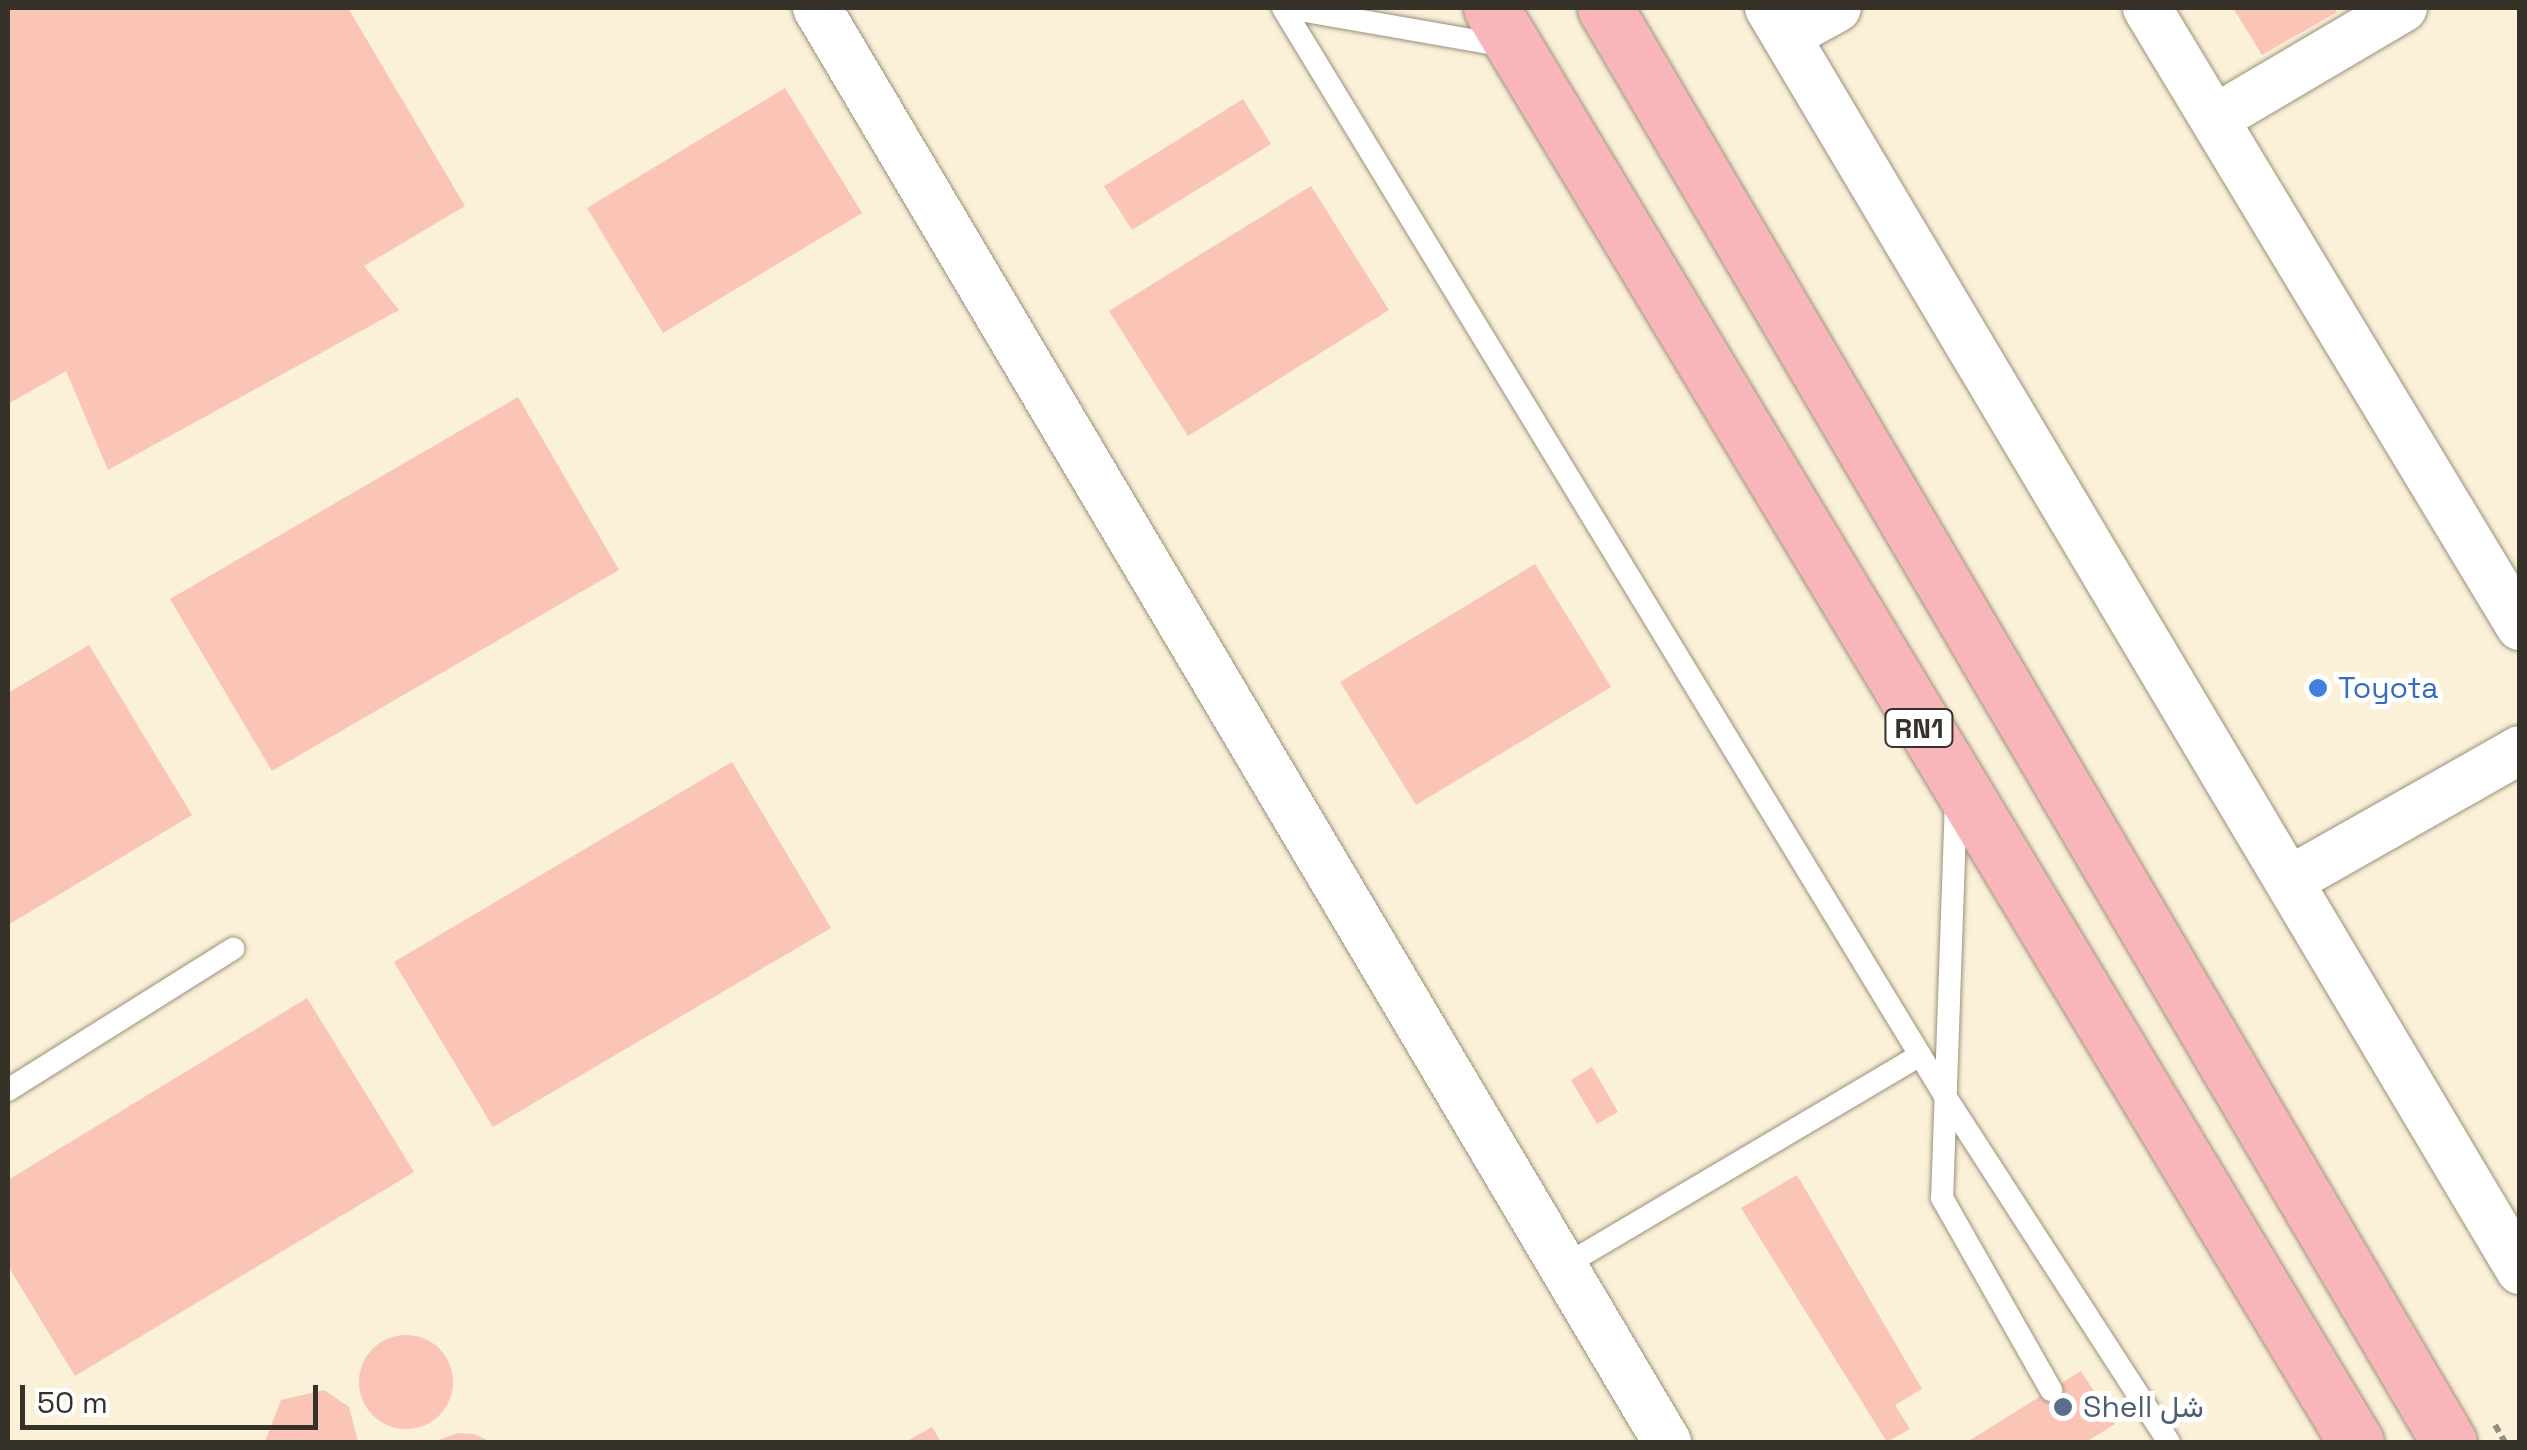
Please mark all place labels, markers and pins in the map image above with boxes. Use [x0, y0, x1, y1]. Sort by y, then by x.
place label: Toyota [2338, 670, 2438, 706]
marker: Toyota [2307, 677, 2329, 699]
place label: Shell شل [2083, 1389, 2204, 1425]
marker: Shell شل [2052, 1396, 2074, 1418]

